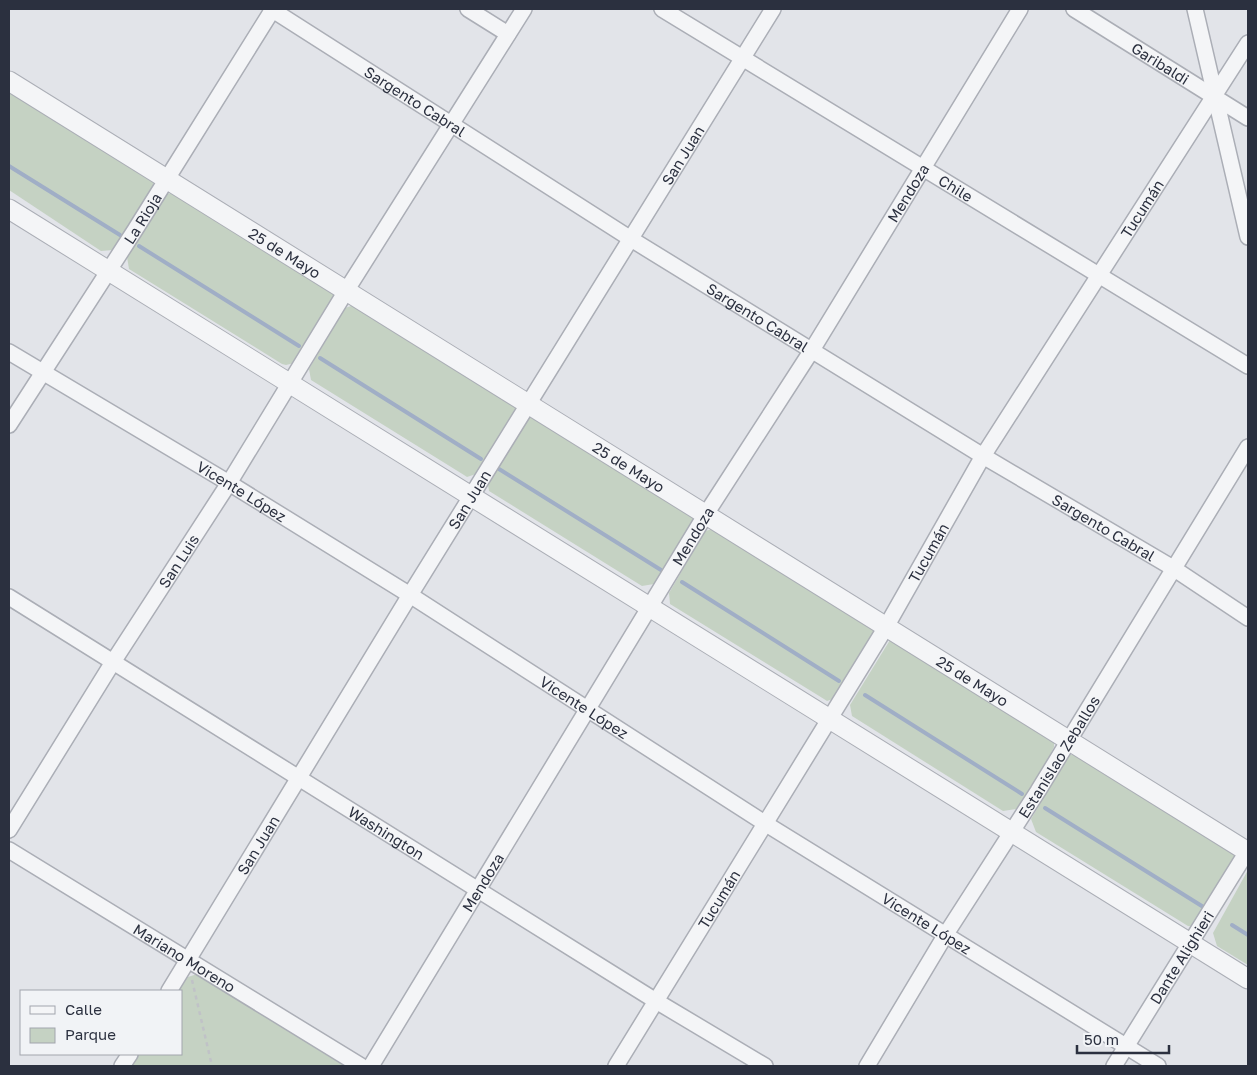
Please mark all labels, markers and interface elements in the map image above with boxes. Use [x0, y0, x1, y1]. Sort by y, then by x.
street label: Garibaldi [1128, 38, 1193, 88]
street label: Sargento Cabral [361, 62, 469, 140]
street label: San Juan [657, 122, 708, 188]
street label: Mendoza [883, 160, 932, 225]
street label: Chile [935, 171, 976, 205]
street label: Tucumán [1117, 176, 1167, 241]
street label: La Rioja [120, 189, 165, 247]
street label: 25 de Mayo [246, 224, 324, 282]
street label: Sargento Cabral [703, 279, 812, 355]
street label: 25 de Mayo [590, 438, 668, 496]
street label: Vicente López [194, 457, 290, 525]
street label: San Juan [444, 467, 494, 532]
street label: Sargento Cabral [1049, 490, 1159, 565]
street label: Mendoza [668, 503, 717, 569]
street label: Tucumán [904, 520, 952, 585]
street label: San Luis [155, 531, 202, 591]
street label: 25 de Mayo [933, 652, 1012, 710]
street label: Vicente López [537, 672, 632, 742]
street label: Estanislao Zeballos [1014, 692, 1103, 821]
street label: Washington [345, 802, 428, 863]
street label: San Juan [233, 812, 283, 878]
street label: Mendoza [458, 850, 507, 915]
street label: Tucumán [694, 867, 743, 932]
street label: Vicente López [879, 889, 975, 958]
street label: Dante Alighieri [1146, 907, 1217, 1007]
street label: Mariano Moreno [130, 920, 239, 996]
legend [20, 990, 182, 1055]
text: Calle [65, 1000, 102, 1018]
scale bar [1077, 1022, 1170, 1054]
text: Parque [65, 1025, 116, 1043]
text: 50 m [1084, 1030, 1119, 1048]

